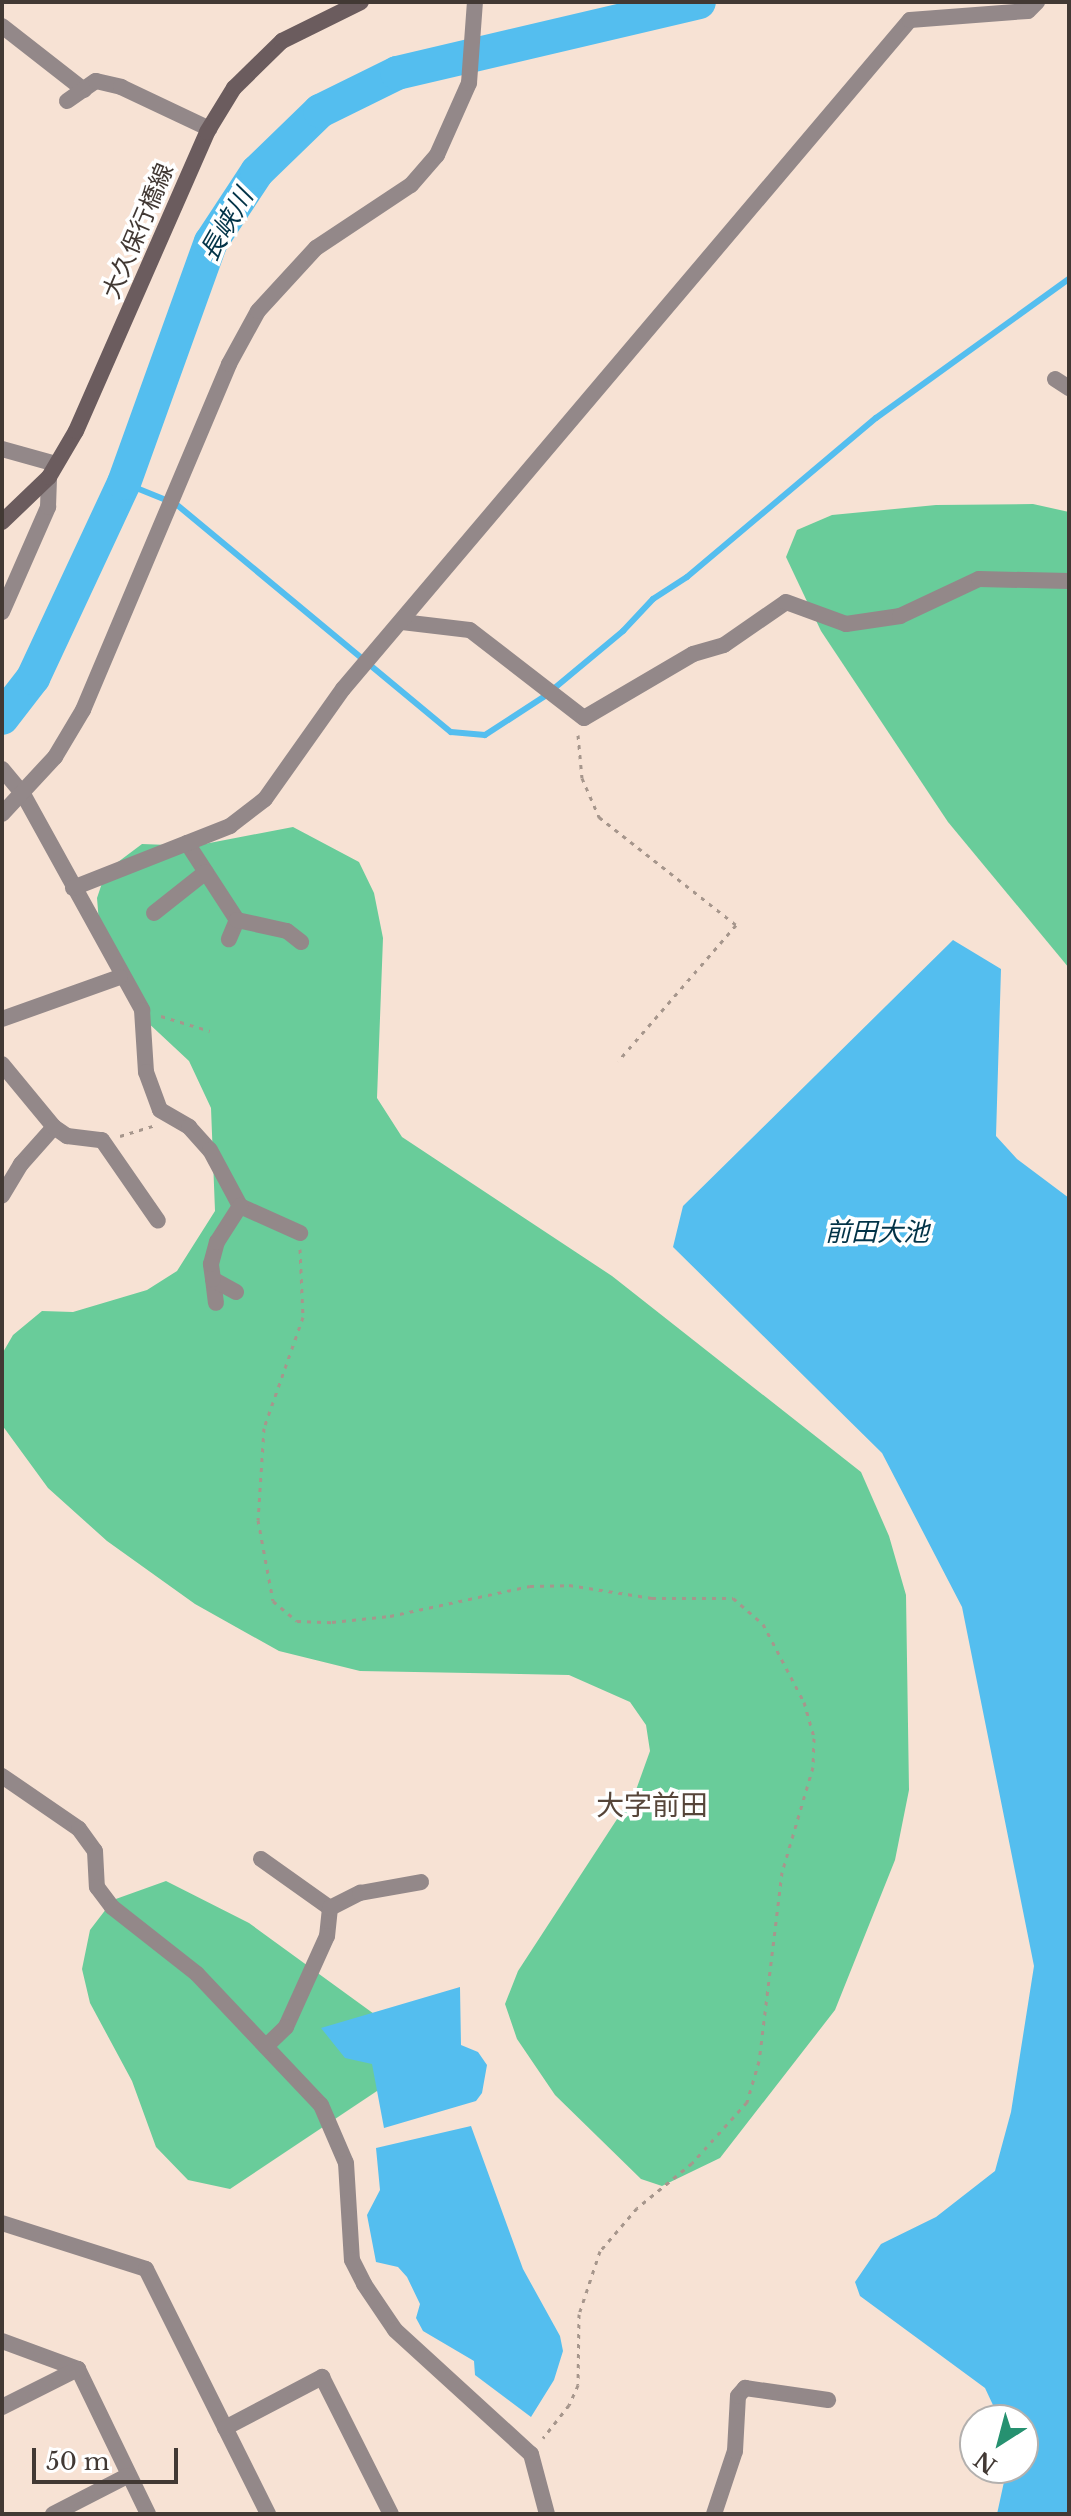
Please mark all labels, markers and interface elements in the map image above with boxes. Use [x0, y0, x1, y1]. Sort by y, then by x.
street label: 大久保行橋線 [97, 159, 179, 303]
water label: 長峡川 [194, 183, 260, 267]
water label: 前田大池 [825, 1217, 929, 1249]
district label: 大字前田 [596, 1789, 708, 1823]
north arrow [959, 2404, 1039, 2484]
scale bar [36, 2432, 182, 2482]
text: N [969, 2445, 1002, 2479]
text: 50 m [46, 2447, 109, 2476]

